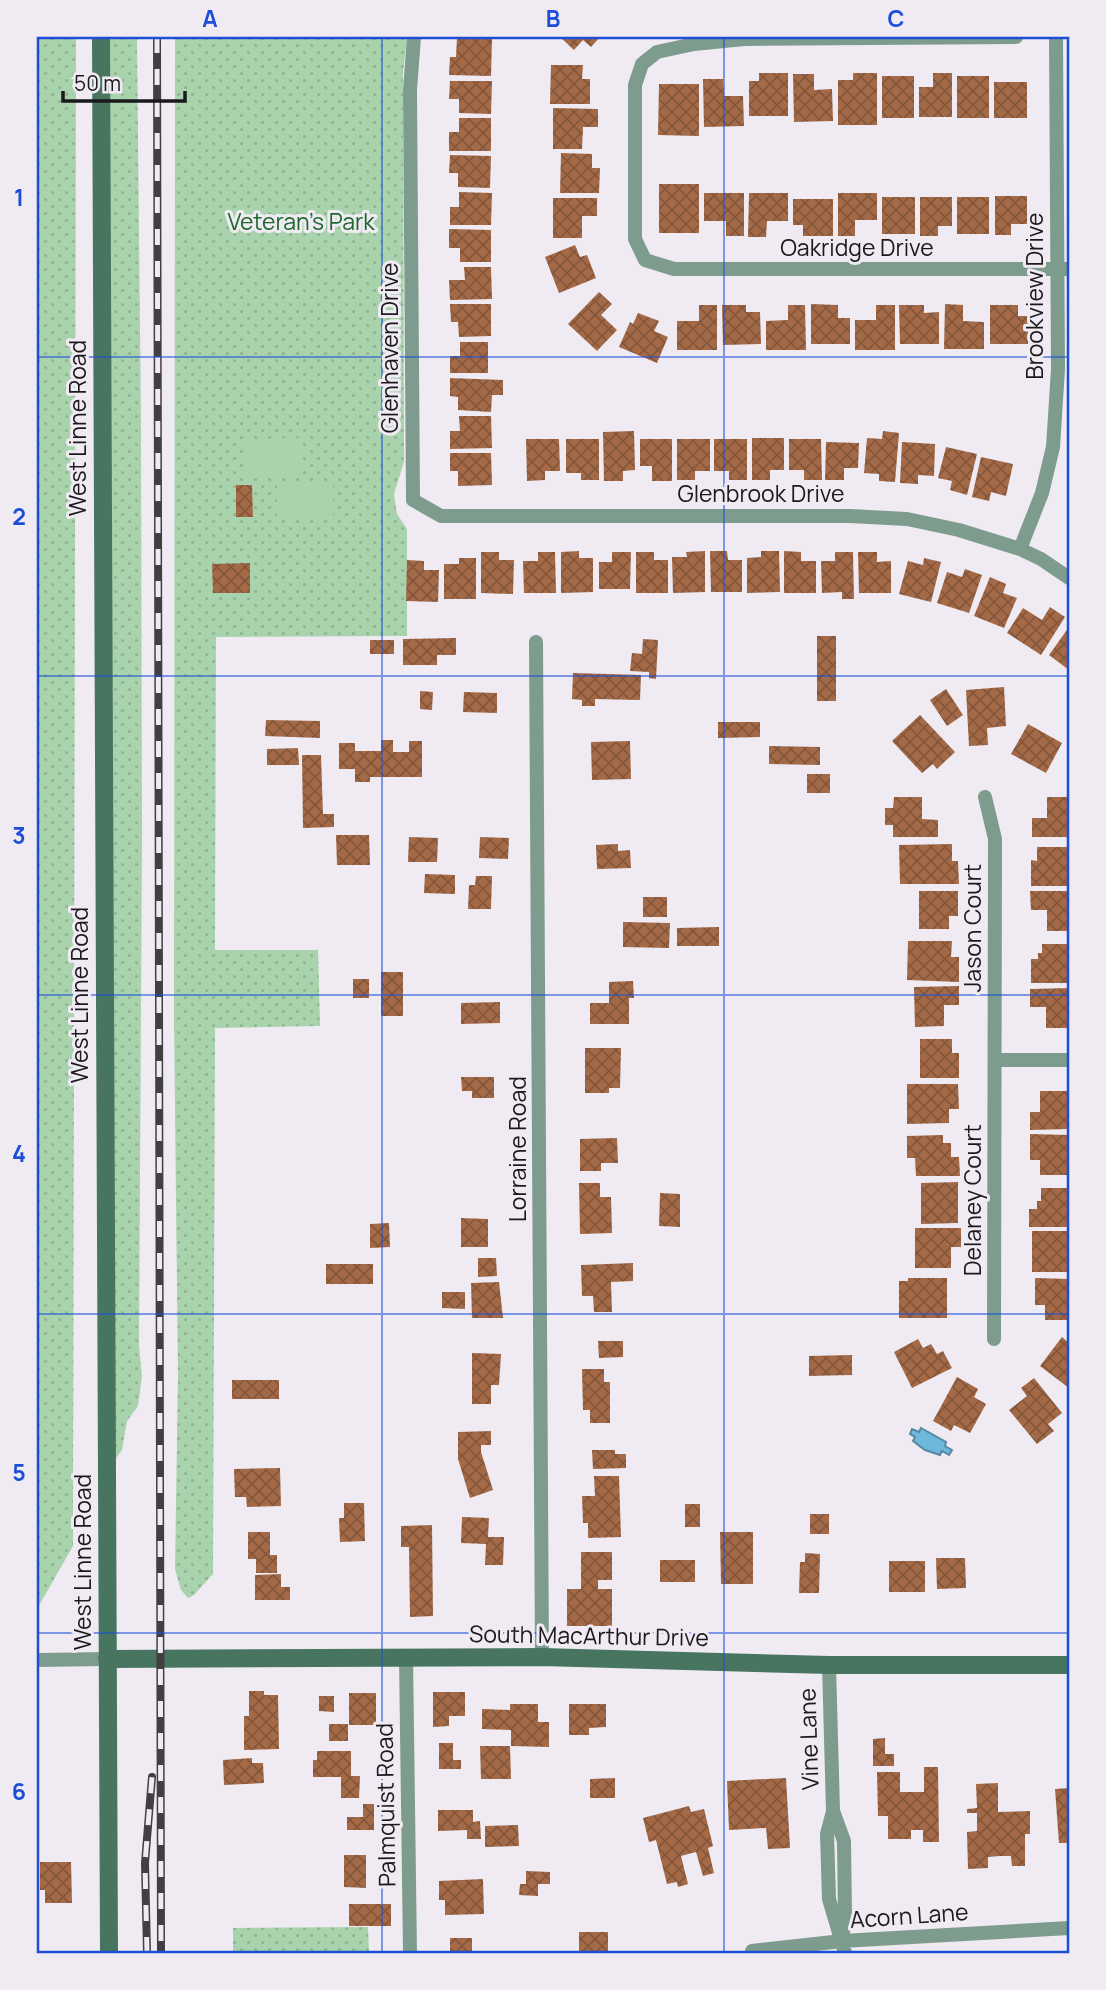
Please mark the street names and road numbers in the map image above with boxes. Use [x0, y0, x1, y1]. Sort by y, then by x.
street label: Brookview Drive [1018, 213, 1050, 379]
street label: Oakridge Drive [780, 231, 934, 263]
street label: Glenhaven Drive [373, 263, 405, 433]
street label: West Linne Road [61, 340, 93, 516]
street label: Glenbrook Drive [677, 477, 845, 509]
street label: Jason Court [956, 864, 988, 992]
street label: West Linne Road [63, 907, 95, 1083]
street label: Lorraine Road [501, 1076, 533, 1222]
street label: Delaney Court [956, 1124, 988, 1276]
street label: West Linne Road [66, 1474, 98, 1650]
street label: South MacArthur Drive [469, 1617, 709, 1653]
street label: Vine Lane [790, 1687, 826, 1791]
street label: Palmquist Road [368, 1723, 402, 1887]
street label: Acorn Lane [849, 1895, 969, 1935]

